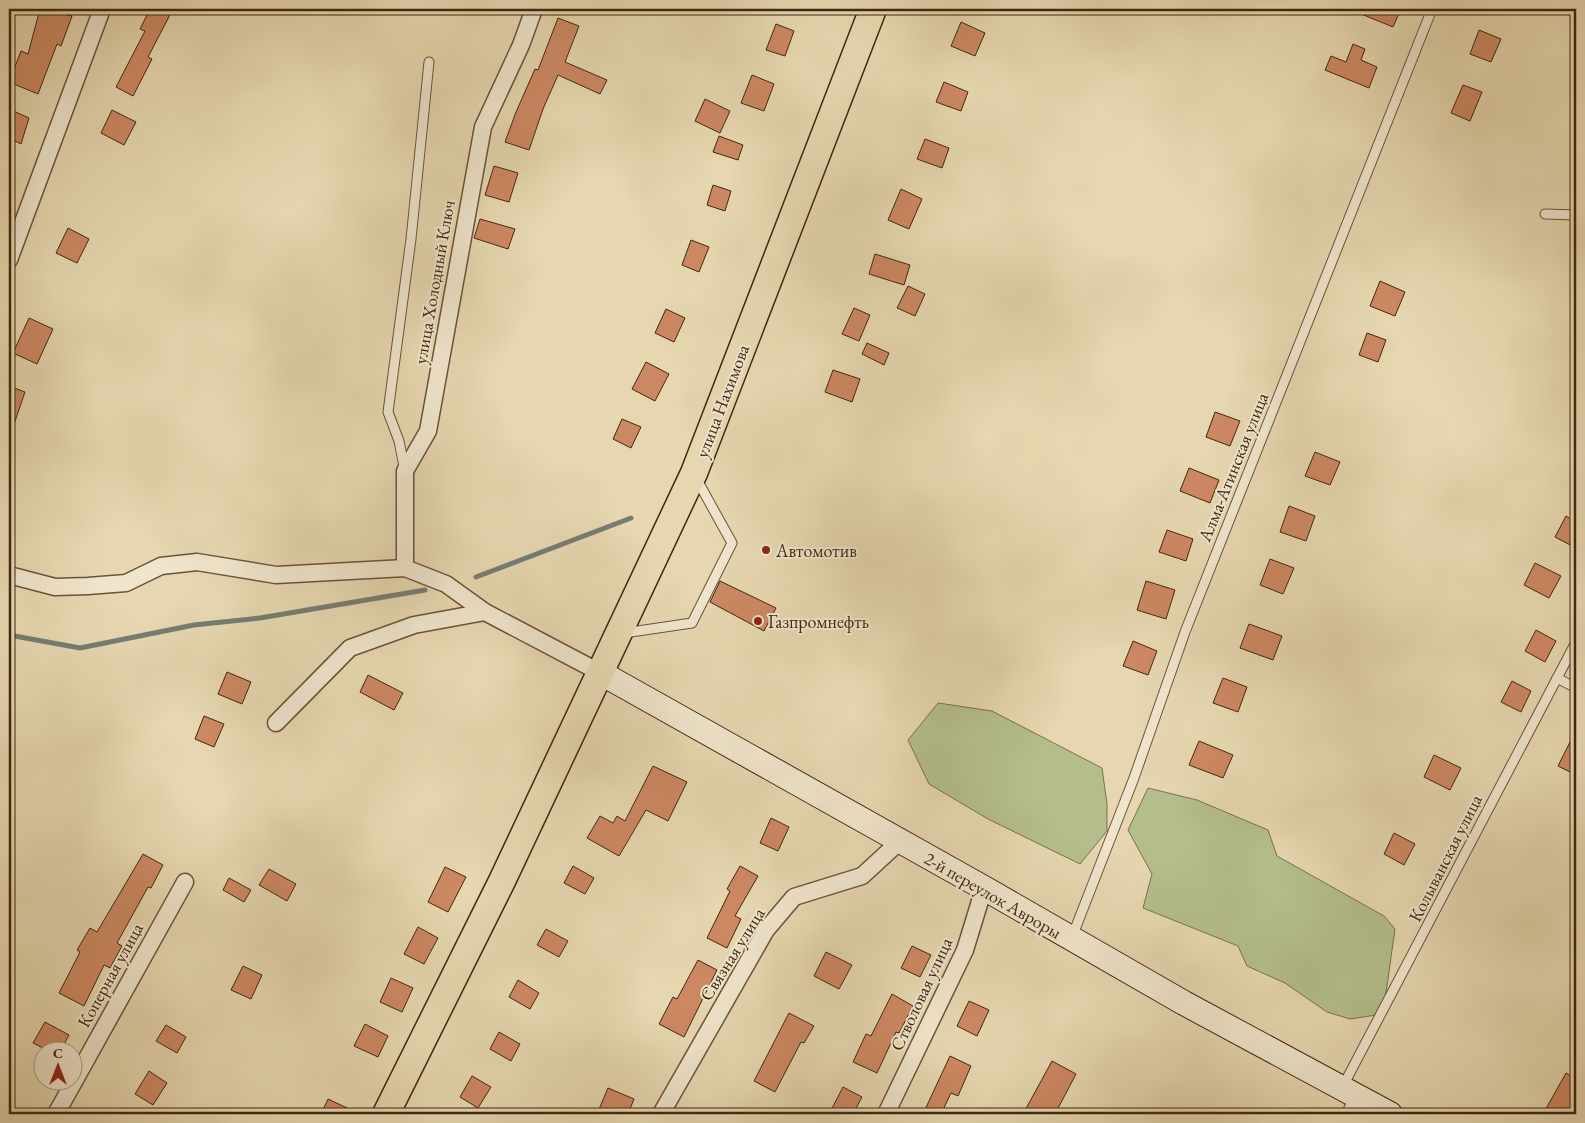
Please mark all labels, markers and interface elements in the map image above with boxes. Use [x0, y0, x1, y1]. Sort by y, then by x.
street label: улица Холодный Ключ [408, 198, 460, 366]
street label: улица Нахимова [690, 340, 754, 461]
street label: Алма-Атинская улица [1192, 388, 1274, 546]
place label: Автомотив [775, 539, 857, 562]
marker: Автомотив [760, 544, 772, 556]
place label: Газпромнефть [768, 610, 869, 633]
marker: Газпромнефть [752, 615, 764, 627]
street label: Колыванская улица [1403, 790, 1487, 926]
street label: 2-й переулок Авроры [920, 846, 1066, 944]
street label: Связная улица [694, 902, 770, 1005]
street label: Коперная улица [72, 918, 149, 1031]
street label: Стволовая улица [885, 933, 958, 1054]
north arrow [32, 1040, 82, 1090]
text: С [53, 1044, 63, 1062]

